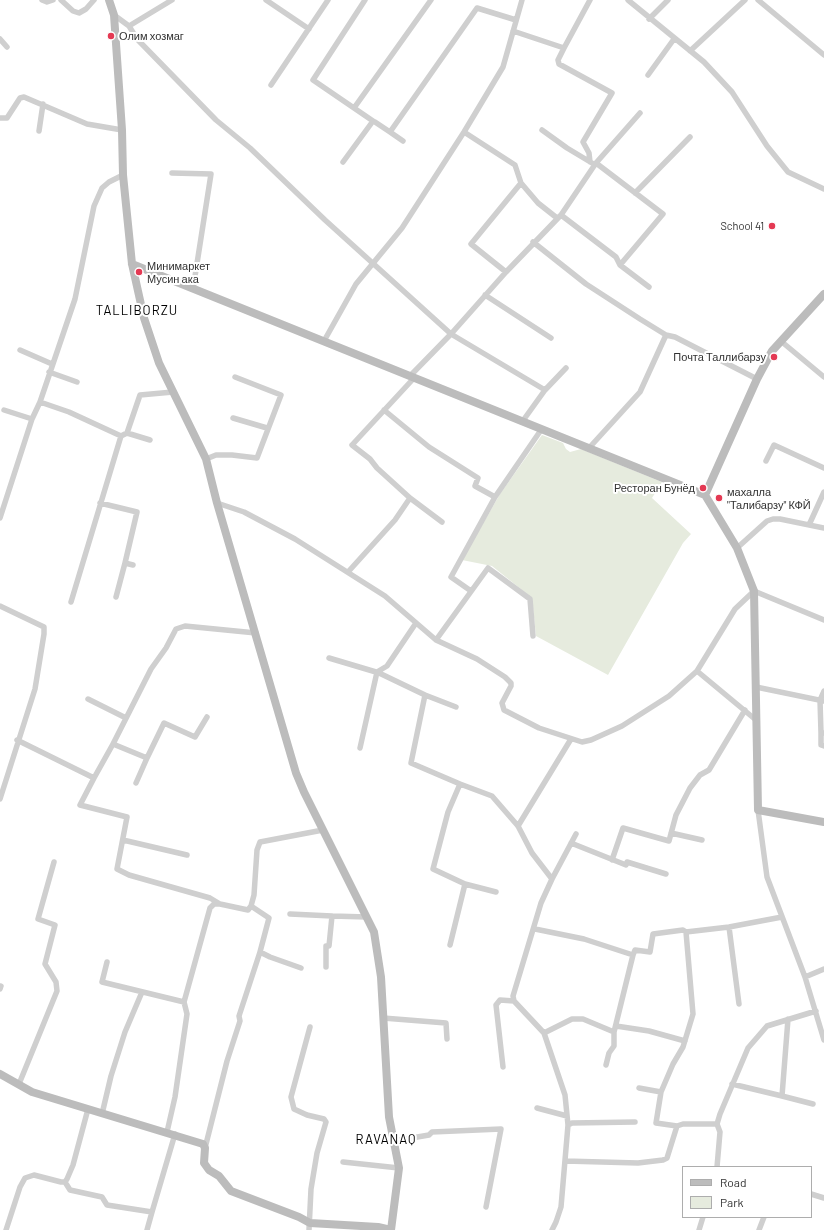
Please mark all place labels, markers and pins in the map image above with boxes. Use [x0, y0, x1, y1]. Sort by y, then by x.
place label: Олим хозмаг [119, 29, 184, 43]
marker: Олим хозмаг [106, 31, 116, 41]
place label: School 41 [720, 219, 764, 233]
marker: School 41 [767, 221, 777, 231]
place label: Минимаркет Мусин ака [147, 259, 210, 285]
marker: Минимаркет Мусин ака [134, 267, 144, 277]
place label: Почта Таллибарзу [673, 350, 766, 364]
marker: Почта Таллибарзу [769, 352, 779, 362]
place label: Ресторан Бунёд [614, 481, 695, 495]
marker: Ресторан Бунёд [698, 483, 708, 493]
place label: махалла "Талибарзу" КФЙ [727, 485, 811, 511]
marker: махалла "Талибарзу" КФЙ [714, 493, 724, 503]

